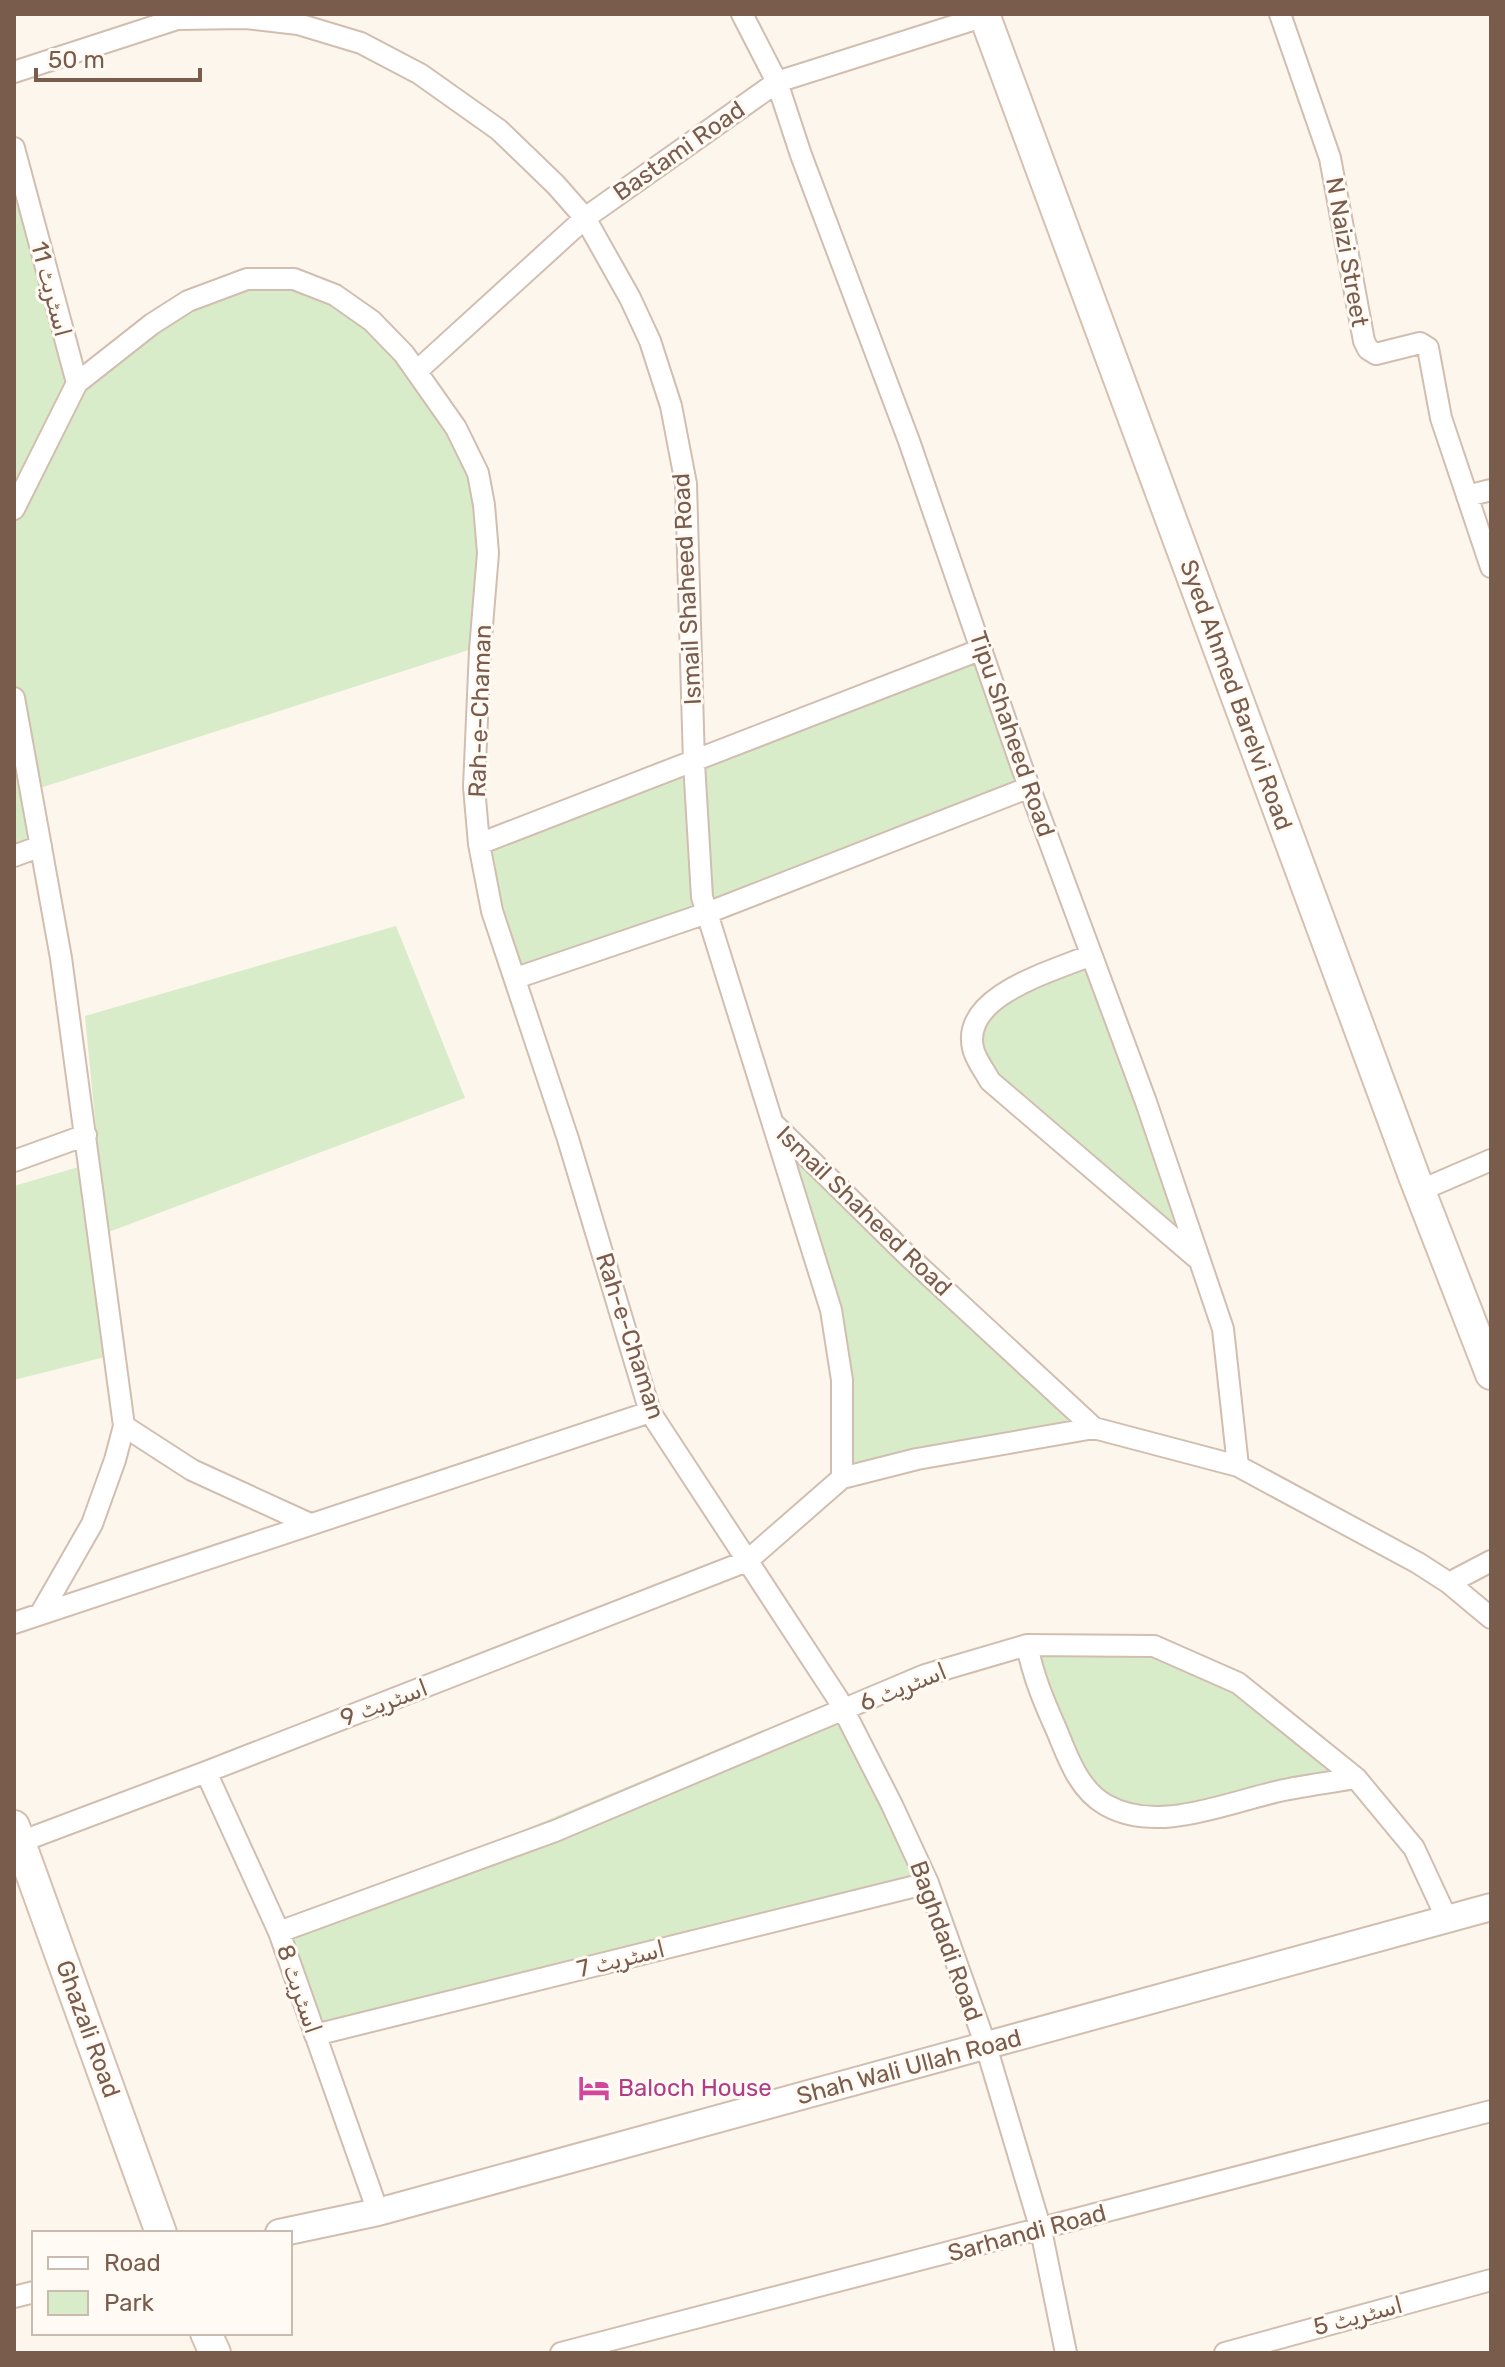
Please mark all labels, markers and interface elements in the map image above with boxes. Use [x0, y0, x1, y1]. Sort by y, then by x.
scale bar [36, 32, 200, 82]
text: 50 m [48, 46, 105, 74]
street label: Bastami Road [608, 95, 750, 207]
street label: N Naizi Street [1320, 175, 1374, 329]
street label: اسٹریٹ 11 [25, 238, 77, 340]
street label: Ismail Shaheed Road [667, 472, 707, 706]
street label: Syed Ahmed Barelvi Road [1174, 556, 1298, 834]
street label: Rah-e-Chaman [463, 624, 497, 798]
street label: Tipu Shaheed Road [964, 628, 1060, 840]
street label: Ismail Shaheed Road [771, 1120, 957, 1302]
street label: Rah-e-Chaman [590, 1249, 670, 1423]
street label: اسٹریٹ 6 [855, 1657, 951, 1717]
street label: اسٹریٹ 9 [336, 1674, 432, 1732]
street label: Baghdadi Road [904, 1857, 988, 2025]
street label: اسٹریٹ 7 [574, 1935, 668, 1983]
street label: اسٹریٹ 8 [271, 1941, 327, 2037]
street label: Ghazali Road [50, 1957, 126, 2101]
street label: Shah Wali Ullah Road [794, 2024, 1024, 2110]
hotel icon: Baloch House [577, 2071, 611, 2105]
place label: Baloch House [618, 2074, 772, 2102]
street label: Sarhandi Road [945, 2198, 1109, 2268]
legend [32, 2231, 292, 2335]
text: Road [104, 2249, 161, 2277]
text: Park [104, 2289, 155, 2317]
street label: اسٹریٹ 5 [1310, 2291, 1406, 2341]

